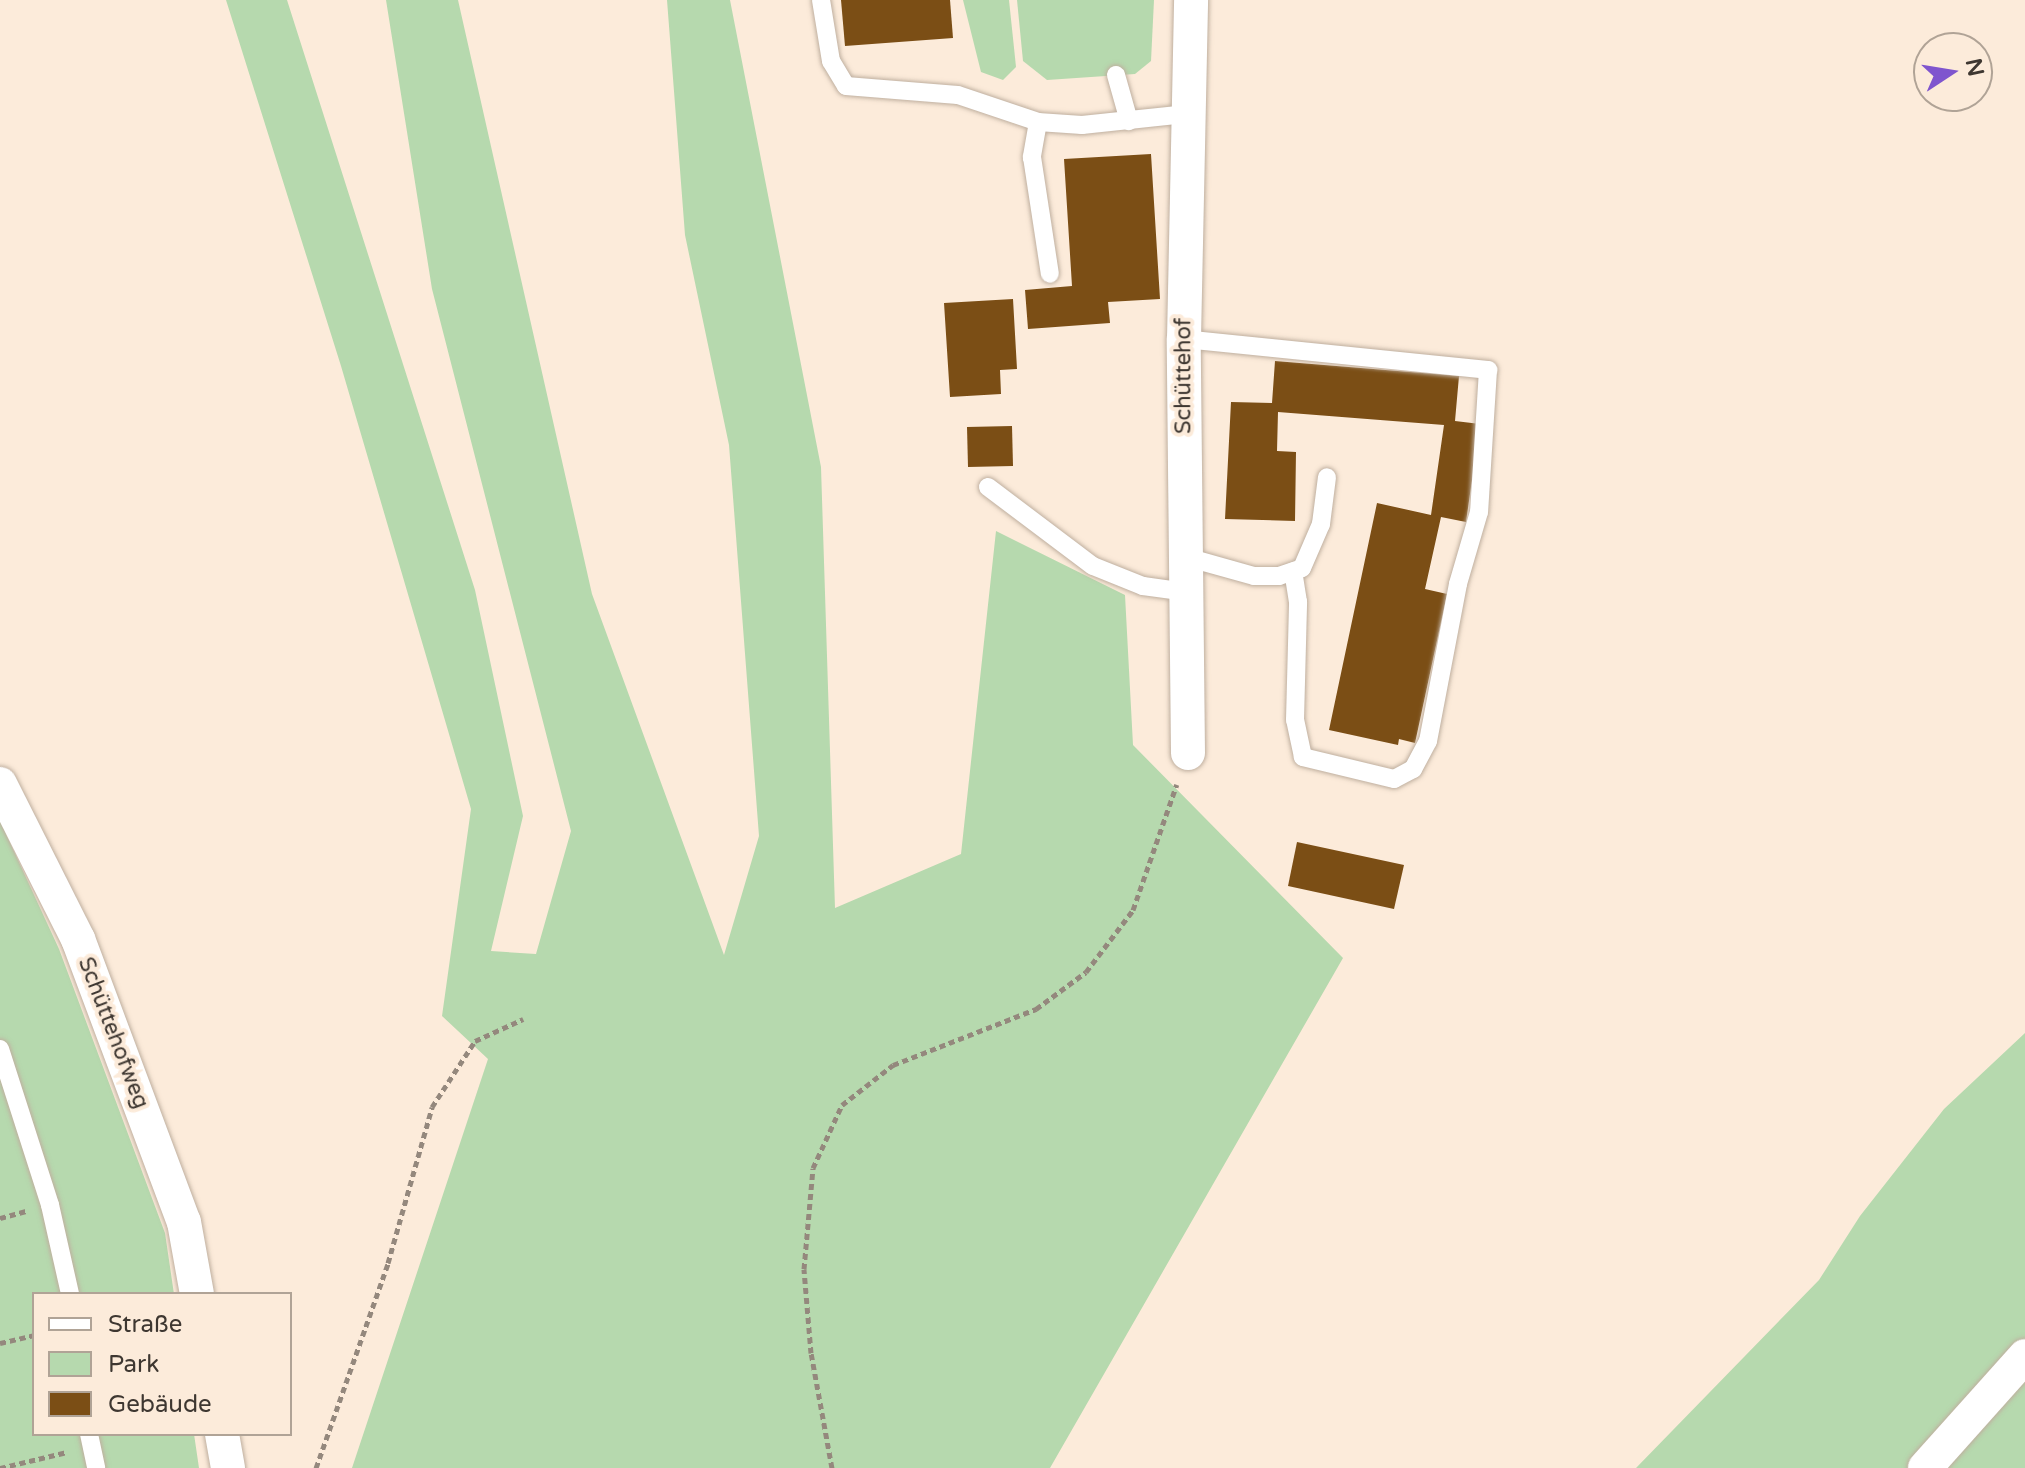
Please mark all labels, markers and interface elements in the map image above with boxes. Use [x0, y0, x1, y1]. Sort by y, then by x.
north arrow [1913, 32, 1993, 112]
text: N [1960, 56, 1989, 79]
street label: Schüttehof [1171, 318, 1197, 434]
street label: Schüttehofweg [72, 954, 154, 1112]
legend [32, 1292, 292, 1436]
text: Straße [108, 1310, 182, 1339]
text: Park [108, 1350, 159, 1379]
text: Gebäude [108, 1390, 212, 1419]

